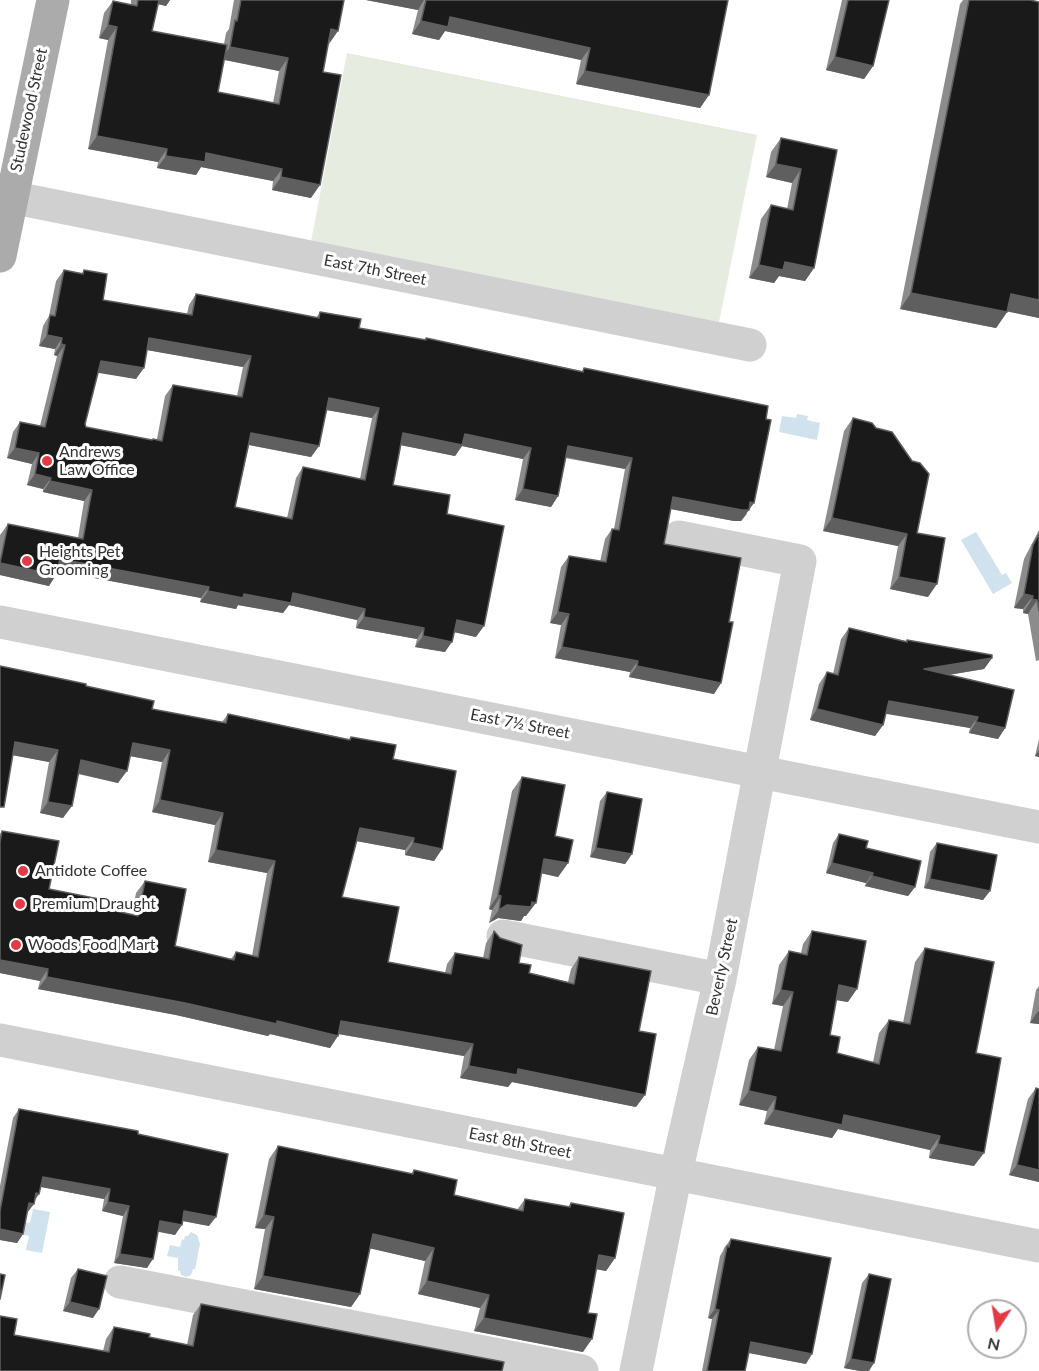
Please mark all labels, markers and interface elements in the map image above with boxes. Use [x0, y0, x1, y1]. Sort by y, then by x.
street label: Studewood Street [7, 46, 51, 174]
street label: East 7th Street [322, 251, 428, 289]
place label: Andrews Law Office [59, 442, 135, 480]
marker: Andrews Law Office [40, 454, 54, 468]
place label: Heights Pet Grooming [39, 542, 120, 580]
marker: Heights Pet Grooming [20, 554, 34, 568]
street label: East 7½ Street [469, 705, 571, 743]
place label: Antidote Coffee [35, 861, 147, 881]
marker: Antidote Coffee [16, 864, 30, 878]
place label: Premium Draught [32, 894, 156, 914]
marker: Premium Draught [13, 897, 27, 911]
street label: Beverly Street [702, 917, 742, 1017]
place label: Woods Food Mart [28, 935, 155, 955]
marker: Woods Food Mart [9, 938, 23, 952]
street label: East 8th Street [467, 1124, 573, 1162]
north arrow [967, 1299, 1027, 1359]
text: N [986, 1335, 1002, 1356]

